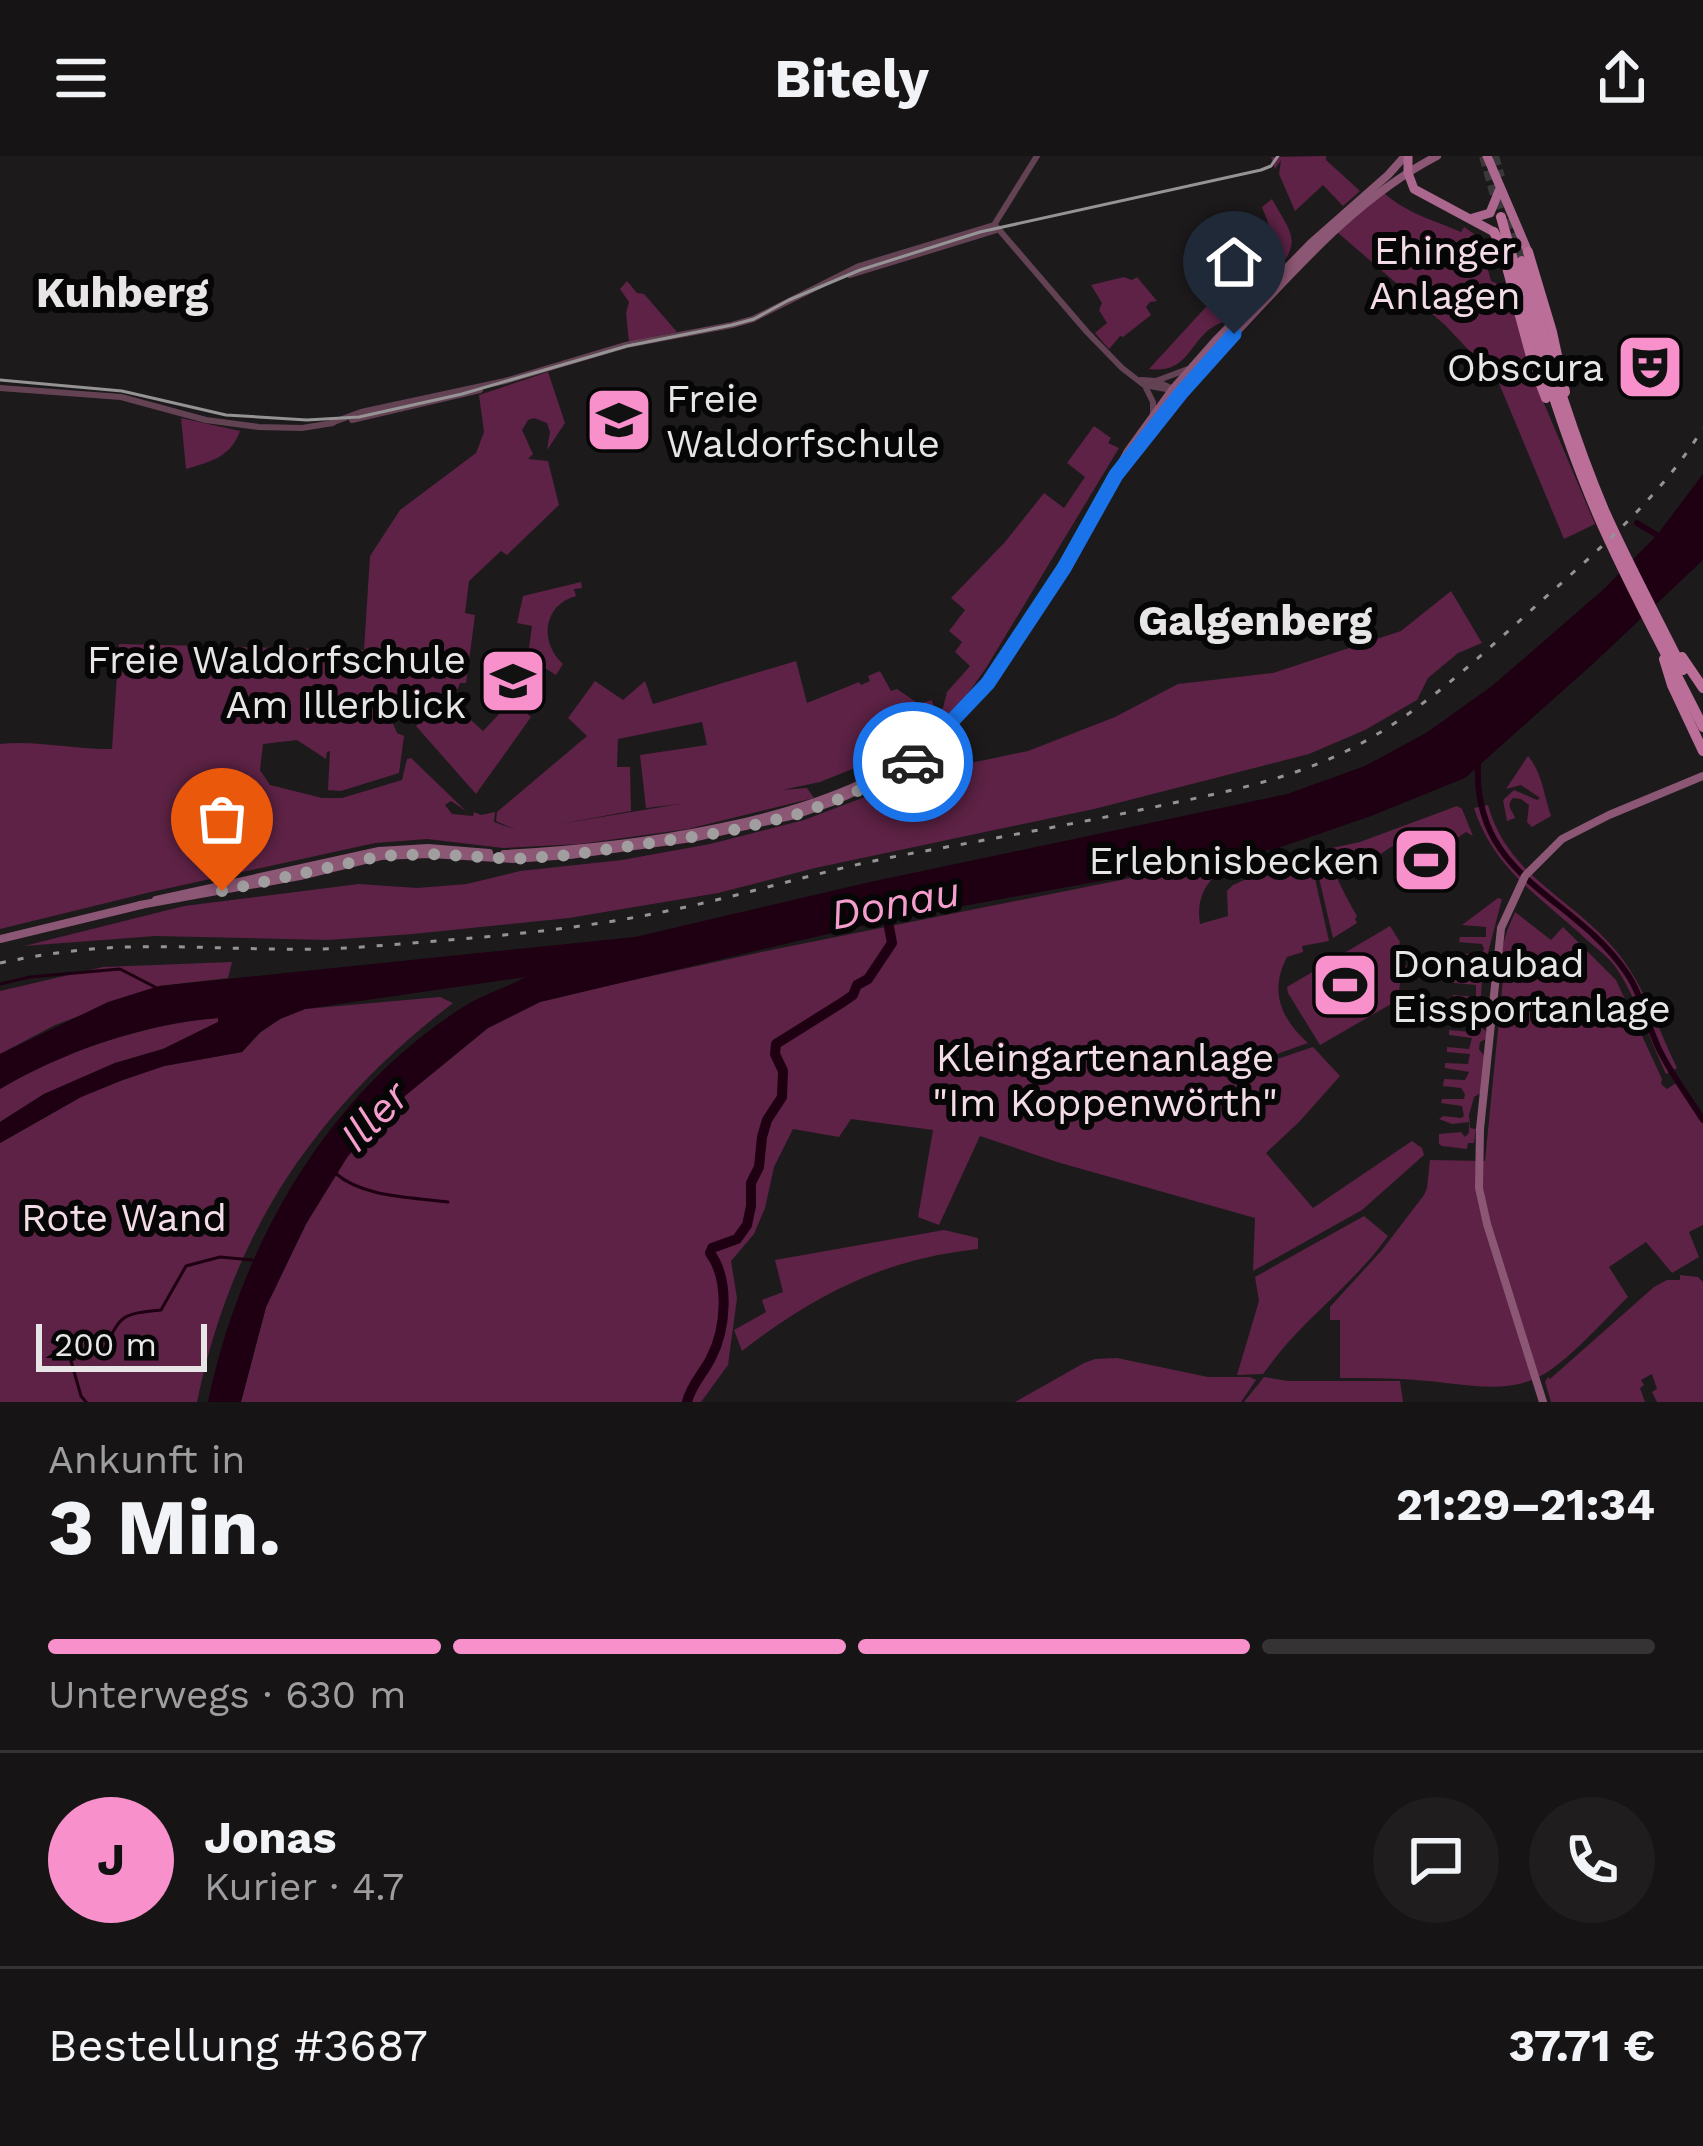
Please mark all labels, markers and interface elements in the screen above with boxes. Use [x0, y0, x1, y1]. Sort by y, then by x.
icon: menu [48, 45, 114, 111]
icon: share [1589, 45, 1655, 111]
text: Bitely [774, 47, 929, 110]
pin [1183, 211, 1285, 334]
park label: Ehinger Anlagen [1369, 228, 1521, 318]
icon: home [1201, 229, 1267, 295]
district label: Kuhberg [36, 268, 209, 317]
theatre icon: Obscura [1615, 332, 1685, 402]
place label: Obscura [1447, 345, 1604, 390]
place label: Freie Waldorfschule [666, 376, 940, 466]
school or university icon: Freie Waldorfschule [584, 385, 654, 455]
district label: Galgenberg [1138, 596, 1373, 645]
place label: Freie Waldorfschule Am Illerblick [87, 637, 466, 727]
school or university icon: Freie Waldorfschule Am Illerblick [478, 646, 548, 716]
courier [853, 702, 973, 822]
icon: car [880, 729, 946, 795]
pin [171, 768, 273, 891]
icon: bag [189, 786, 255, 852]
sports icon: Erlebnisbecken [1391, 825, 1461, 895]
place label: Erlebnisbecken [1088, 838, 1380, 883]
water label: Donau [826, 866, 964, 940]
place label: Donaubad Eissportanlage [1392, 941, 1671, 1031]
sports icon: Donaubad Eissportanlage [1310, 950, 1380, 1020]
park label: Kleingartenanlage "Im Koppenwörth" [932, 1035, 1278, 1125]
water label: Iller [329, 1070, 420, 1161]
park label: Rote Wand [21, 1195, 227, 1240]
scale bar [36, 1318, 207, 1371]
text: 200 m [54, 1325, 157, 1364]
text: Ankunft in [48, 1437, 245, 1482]
text: 21:29–21:34 [1396, 1478, 1655, 1531]
text: 3 Min. [48, 1481, 281, 1573]
text: Unterwegs · 630 m [48, 1672, 406, 1717]
button: chat [1373, 1797, 1499, 1923]
button: phone [1529, 1797, 1655, 1923]
text: Jonas [204, 1811, 337, 1864]
text: J [97, 1833, 125, 1886]
text: Kurier · 4.7 [204, 1864, 404, 1909]
text: Bestellung #3687 [48, 2019, 428, 2072]
text: 37.71 € [1508, 2019, 1655, 2072]

